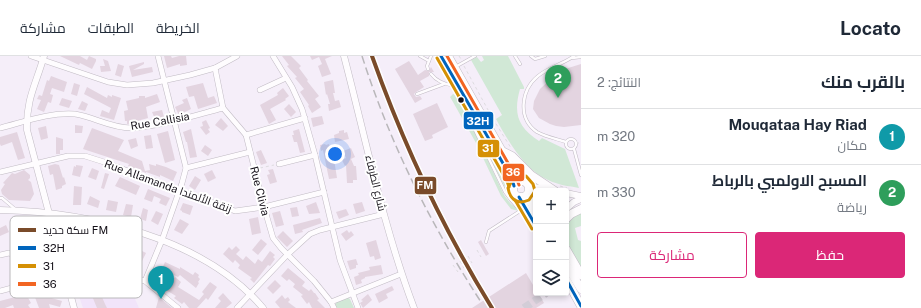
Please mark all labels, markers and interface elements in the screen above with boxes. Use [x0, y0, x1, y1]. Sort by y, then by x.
text: Locato [840, 17, 901, 39]
text: مشاركة [20, 20, 66, 36]
text: الطبقات [88, 20, 134, 36]
text: الخريطة [156, 20, 200, 36]
pin: 2 [545, 65, 571, 98]
text: بالقرب منك [821, 72, 905, 92]
text: النتائج: 2 [597, 75, 641, 90]
unlabelled marker [456, 95, 466, 105]
street label: Rue Callisia [130, 110, 190, 132]
line badge: 32H [463, 111, 494, 130]
text: 32H [467, 115, 489, 127]
text: Mouqataa Hay Riad [729, 116, 867, 133]
text: 320 m [597, 129, 635, 144]
text: 1 [889, 129, 895, 144]
text: مكان [838, 138, 867, 153]
line badge: 31 [477, 139, 500, 158]
text: 31 [482, 142, 494, 154]
your location [325, 144, 345, 164]
street label: شارع الطرفاء [361, 154, 389, 213]
street label: Rue Allamanda زنقة الألمندا [102, 157, 233, 216]
line badge: 36 [502, 163, 525, 182]
street label: Rue Clivia [248, 165, 272, 217]
text: 36 [506, 166, 520, 178]
text: المسبح الاولمبي بالرباط [712, 172, 867, 189]
line badge: FM [414, 176, 437, 195]
text: FM [417, 179, 433, 191]
text: 330 m [597, 185, 636, 200]
text: 2 [888, 185, 896, 200]
map controls [533, 188, 569, 296]
button: + [533, 188, 569, 224]
text: رياضة [837, 200, 867, 215]
legend [10, 216, 142, 298]
text: سكة حديد FM [43, 224, 108, 236]
button: − [533, 224, 569, 260]
button: مشاركة [597, 232, 747, 278]
button: حفظ [755, 232, 905, 278]
text: 32H [43, 242, 65, 254]
text: 31 [43, 260, 54, 272]
button: layers [533, 260, 569, 296]
pin: 1 [148, 266, 174, 299]
text: 36 [43, 278, 57, 290]

